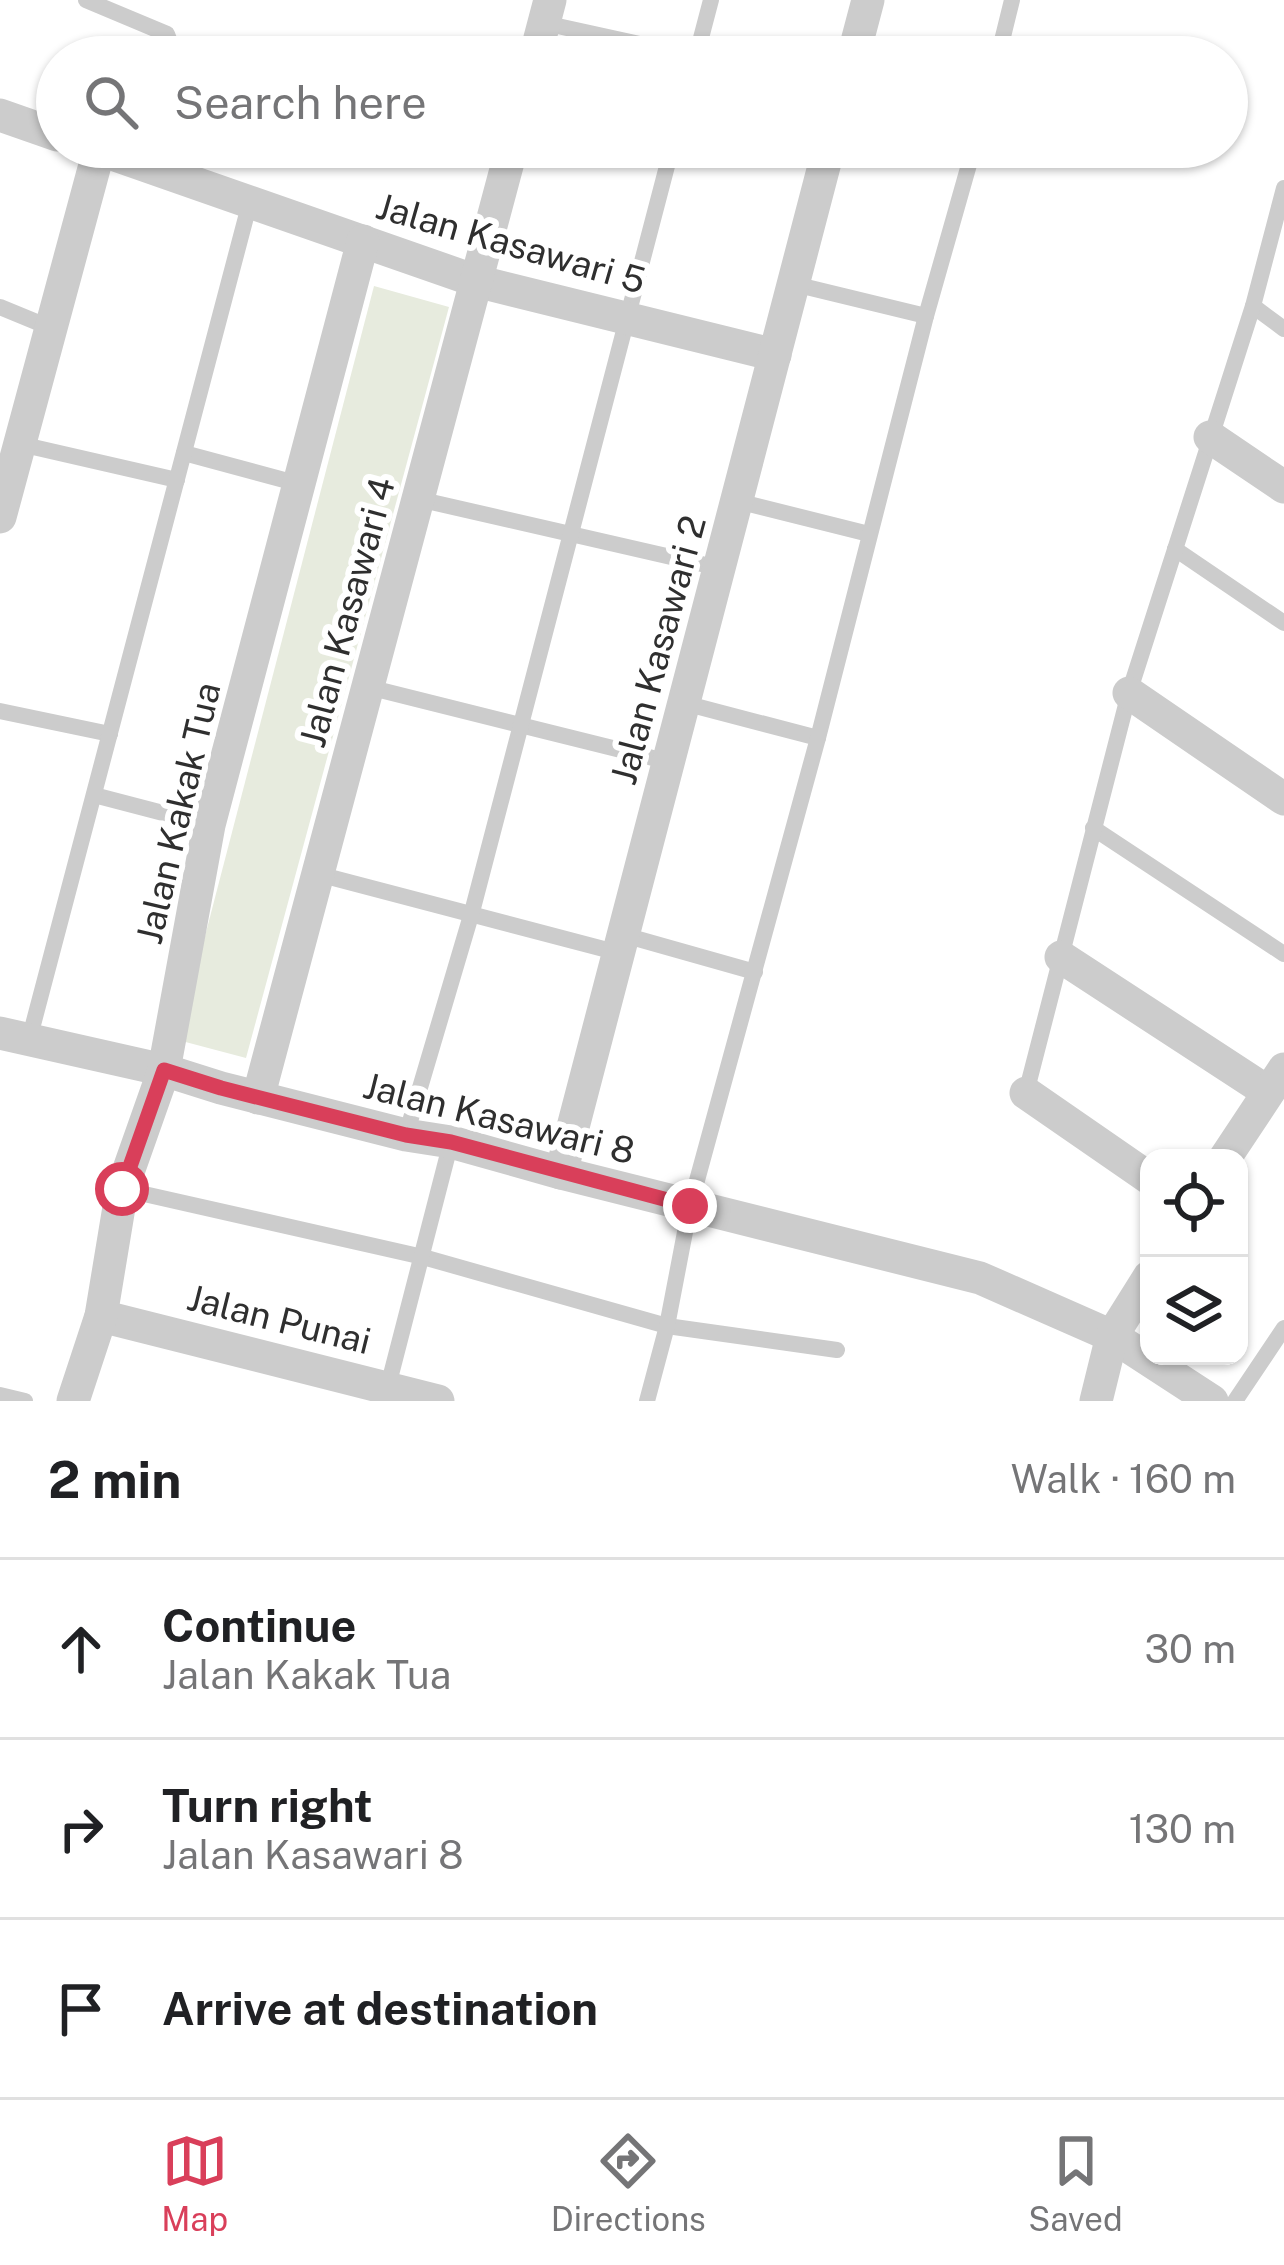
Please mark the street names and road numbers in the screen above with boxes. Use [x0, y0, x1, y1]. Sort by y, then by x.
street label: Jalan Kasawari 5 [372, 185, 650, 301]
street label: Jalan Kasawari 4 [291, 473, 403, 751]
street label: Jalan Kasawari 2 [602, 511, 714, 789]
street label: Jalan Kakak Tua [128, 678, 228, 948]
street label: Jalan Kasawari 8 [359, 1064, 639, 1172]
street label: Jalan Punai [183, 1276, 375, 1362]

